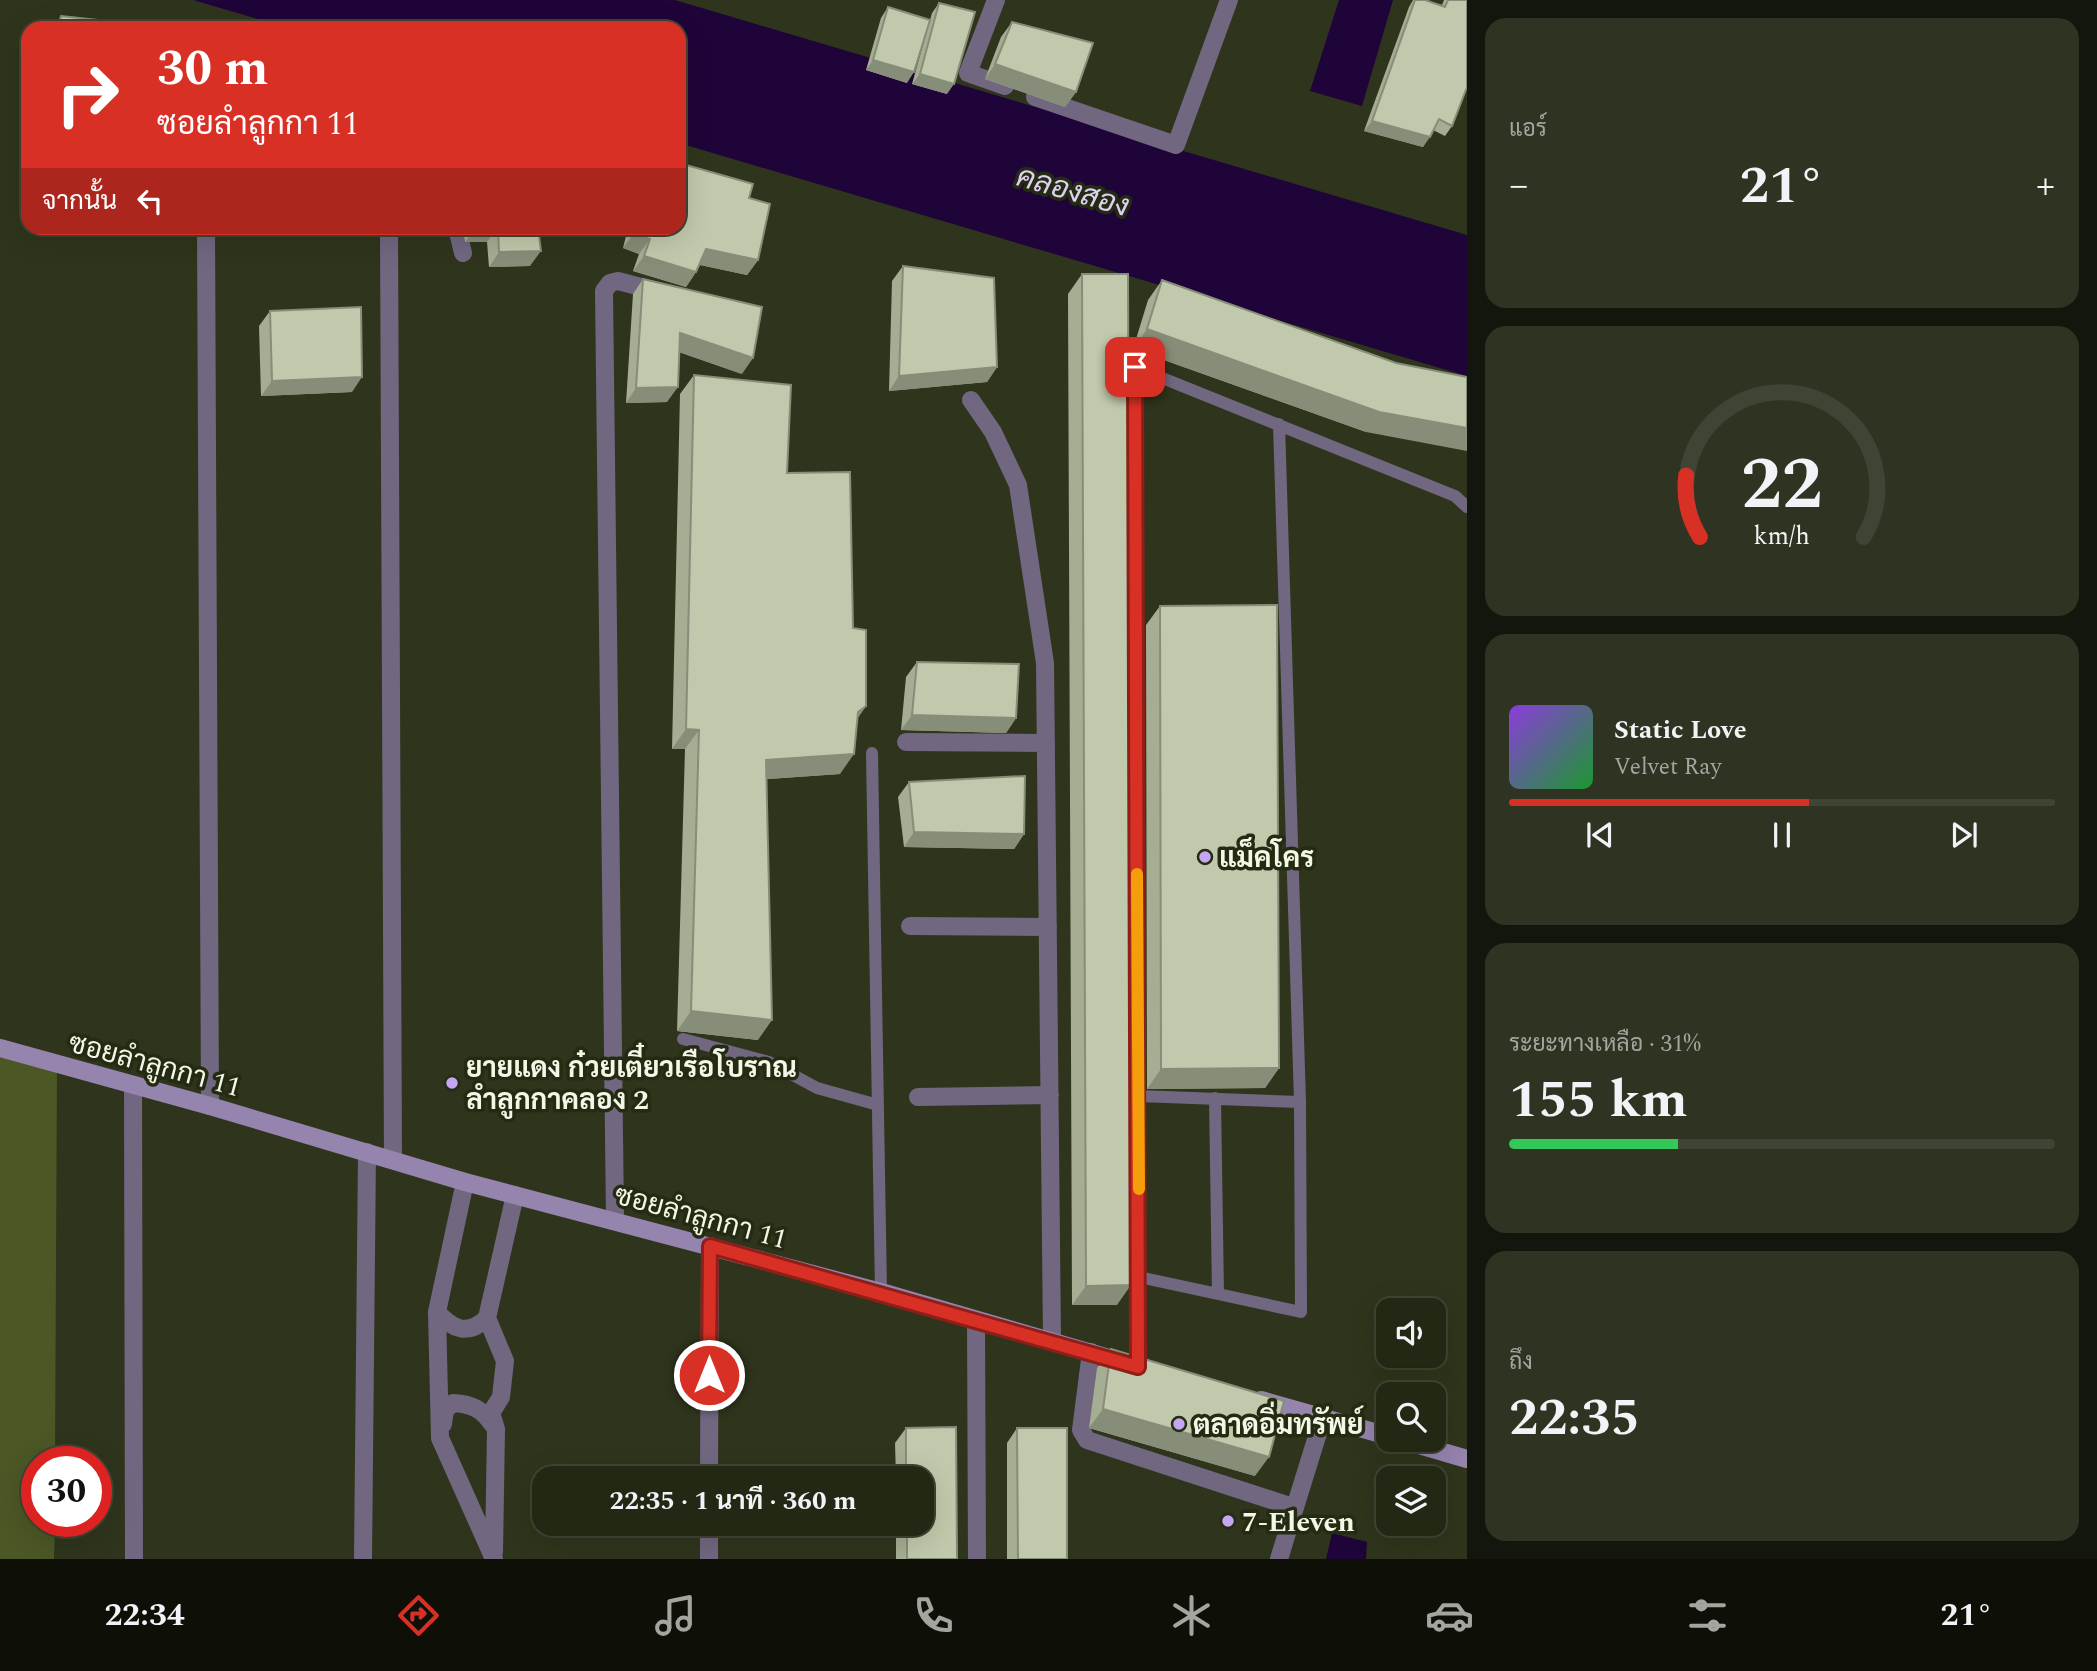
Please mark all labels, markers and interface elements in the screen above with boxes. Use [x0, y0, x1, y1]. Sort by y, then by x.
text: 30 m [157, 32, 268, 107]
icon: right [42, 49, 133, 140]
text: ซอยลำลูกกา 11 [157, 100, 359, 149]
text: แอร์ [1509, 112, 1547, 147]
text: 21° [1740, 147, 1824, 226]
water label: คลองสอง [1011, 154, 1135, 230]
text: − [1509, 157, 1528, 215]
text: + [2036, 157, 2055, 215]
text: จากนั้น [42, 181, 117, 221]
icon: left [131, 182, 169, 220]
pin [1105, 337, 1165, 397]
icon: arrive [1116, 348, 1154, 386]
text: 22 [1741, 431, 1823, 542]
text: km/h [1754, 518, 1810, 556]
text: Static Love [1614, 710, 1747, 750]
text: Velvet Ray [1614, 750, 1721, 785]
icon: previous [1581, 816, 1619, 854]
icon: pause [1763, 816, 1801, 854]
icon: next [1945, 816, 1983, 854]
place label: แม็คโคร [1219, 837, 1314, 880]
marker: แม็คโคร [1197, 849, 1213, 865]
street label: ซอยลำลูกกา 11 [64, 1022, 245, 1109]
text: ระยะทางเหลือ · 31% [1509, 1027, 1701, 1062]
place label: ยายแดง ก๋วยเตี๋ยวเรือโบราณ ลำลูกกาคลอง 2 [466, 1042, 797, 1122]
text: 155 km [1509, 1061, 1688, 1140]
marker: ยายแดง ก๋วยเตี๋ยวเรือโบราณ ลำลูกกาคลอง 2 [444, 1075, 460, 1091]
street label: ซอยลำลูกกา 11 [610, 1174, 791, 1261]
map controls [1376, 1298, 1446, 1536]
button: sound [1376, 1298, 1446, 1368]
position arrow [672, 1338, 746, 1412]
text: ถึง [1509, 1345, 1533, 1380]
text: 22:35 [1509, 1379, 1640, 1458]
button: search [1376, 1382, 1446, 1452]
place label: ตลาดอิ่มทรัพย์ [1193, 1401, 1364, 1447]
marker: ตลาดอิ่มทรัพย์ [1171, 1416, 1187, 1432]
speed limit sign: 30 [21, 1446, 112, 1537]
button: layers [1376, 1466, 1446, 1536]
text: 22:35 · 1 นาที · 360 m [610, 1481, 856, 1521]
place label: 7-Eleven [1242, 1501, 1355, 1544]
marker: 7-Eleven [1220, 1513, 1236, 1529]
text: 22:34 [104, 1591, 185, 1640]
icon: directions [394, 1591, 443, 1640]
icon: music [651, 1591, 700, 1640]
icon: phone [909, 1591, 958, 1640]
icon: climate [1167, 1591, 1216, 1640]
icon: car [1425, 1591, 1474, 1640]
icon: filters [1683, 1591, 1732, 1640]
text: 21° [1941, 1591, 1993, 1640]

